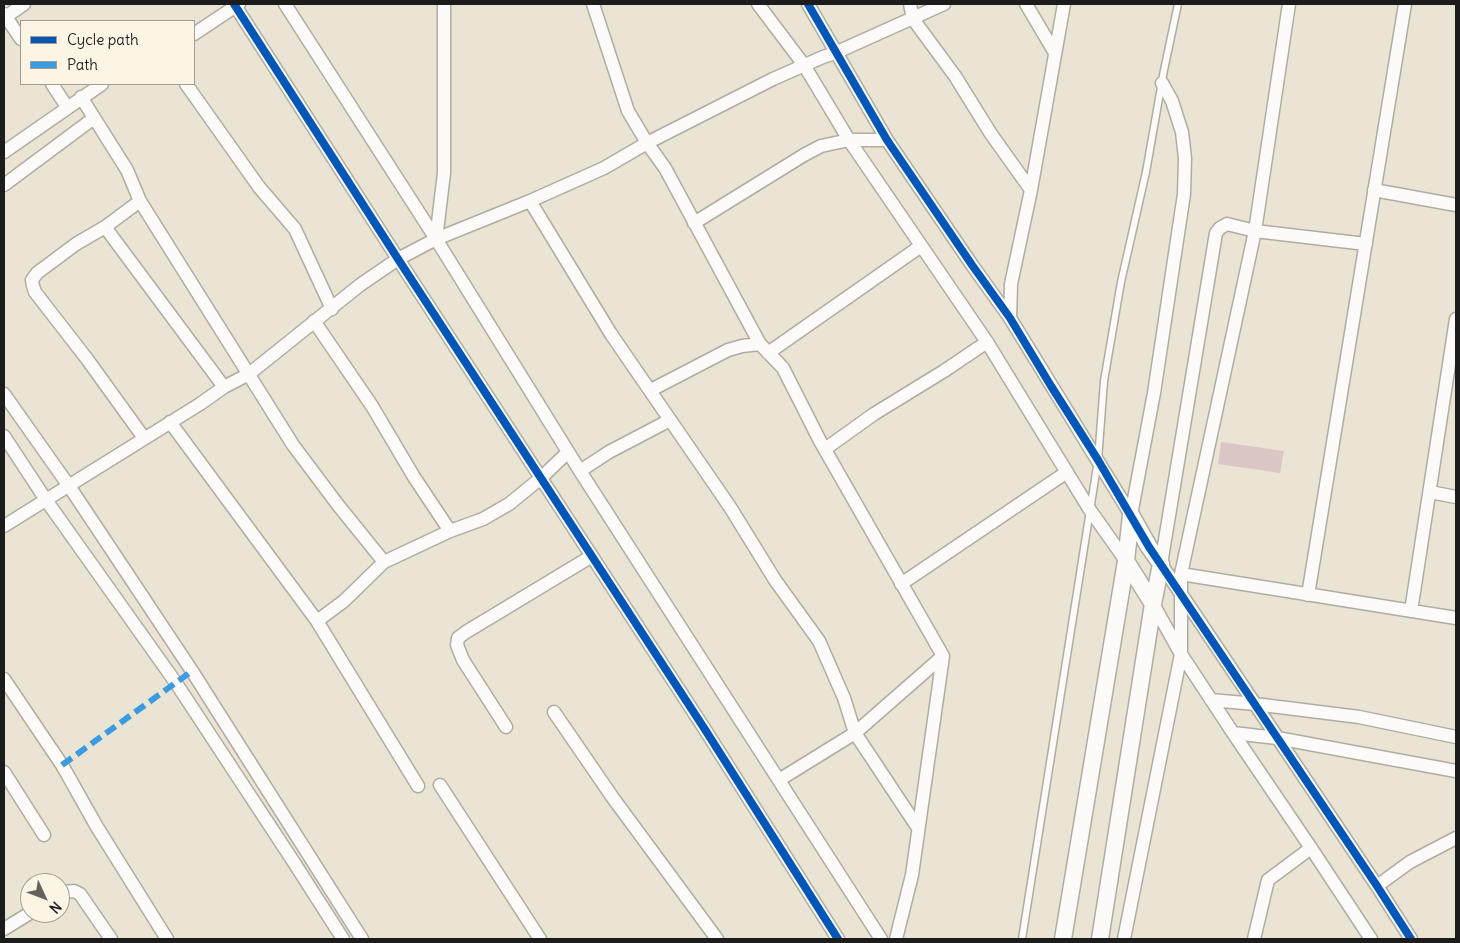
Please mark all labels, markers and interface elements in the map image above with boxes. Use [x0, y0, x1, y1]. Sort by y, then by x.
legend [20, 20, 195, 85]
text: Cycle path [67, 30, 139, 49]
text: Path [67, 55, 98, 74]
north arrow [20, 873, 70, 923]
text: N [45, 898, 65, 917]

